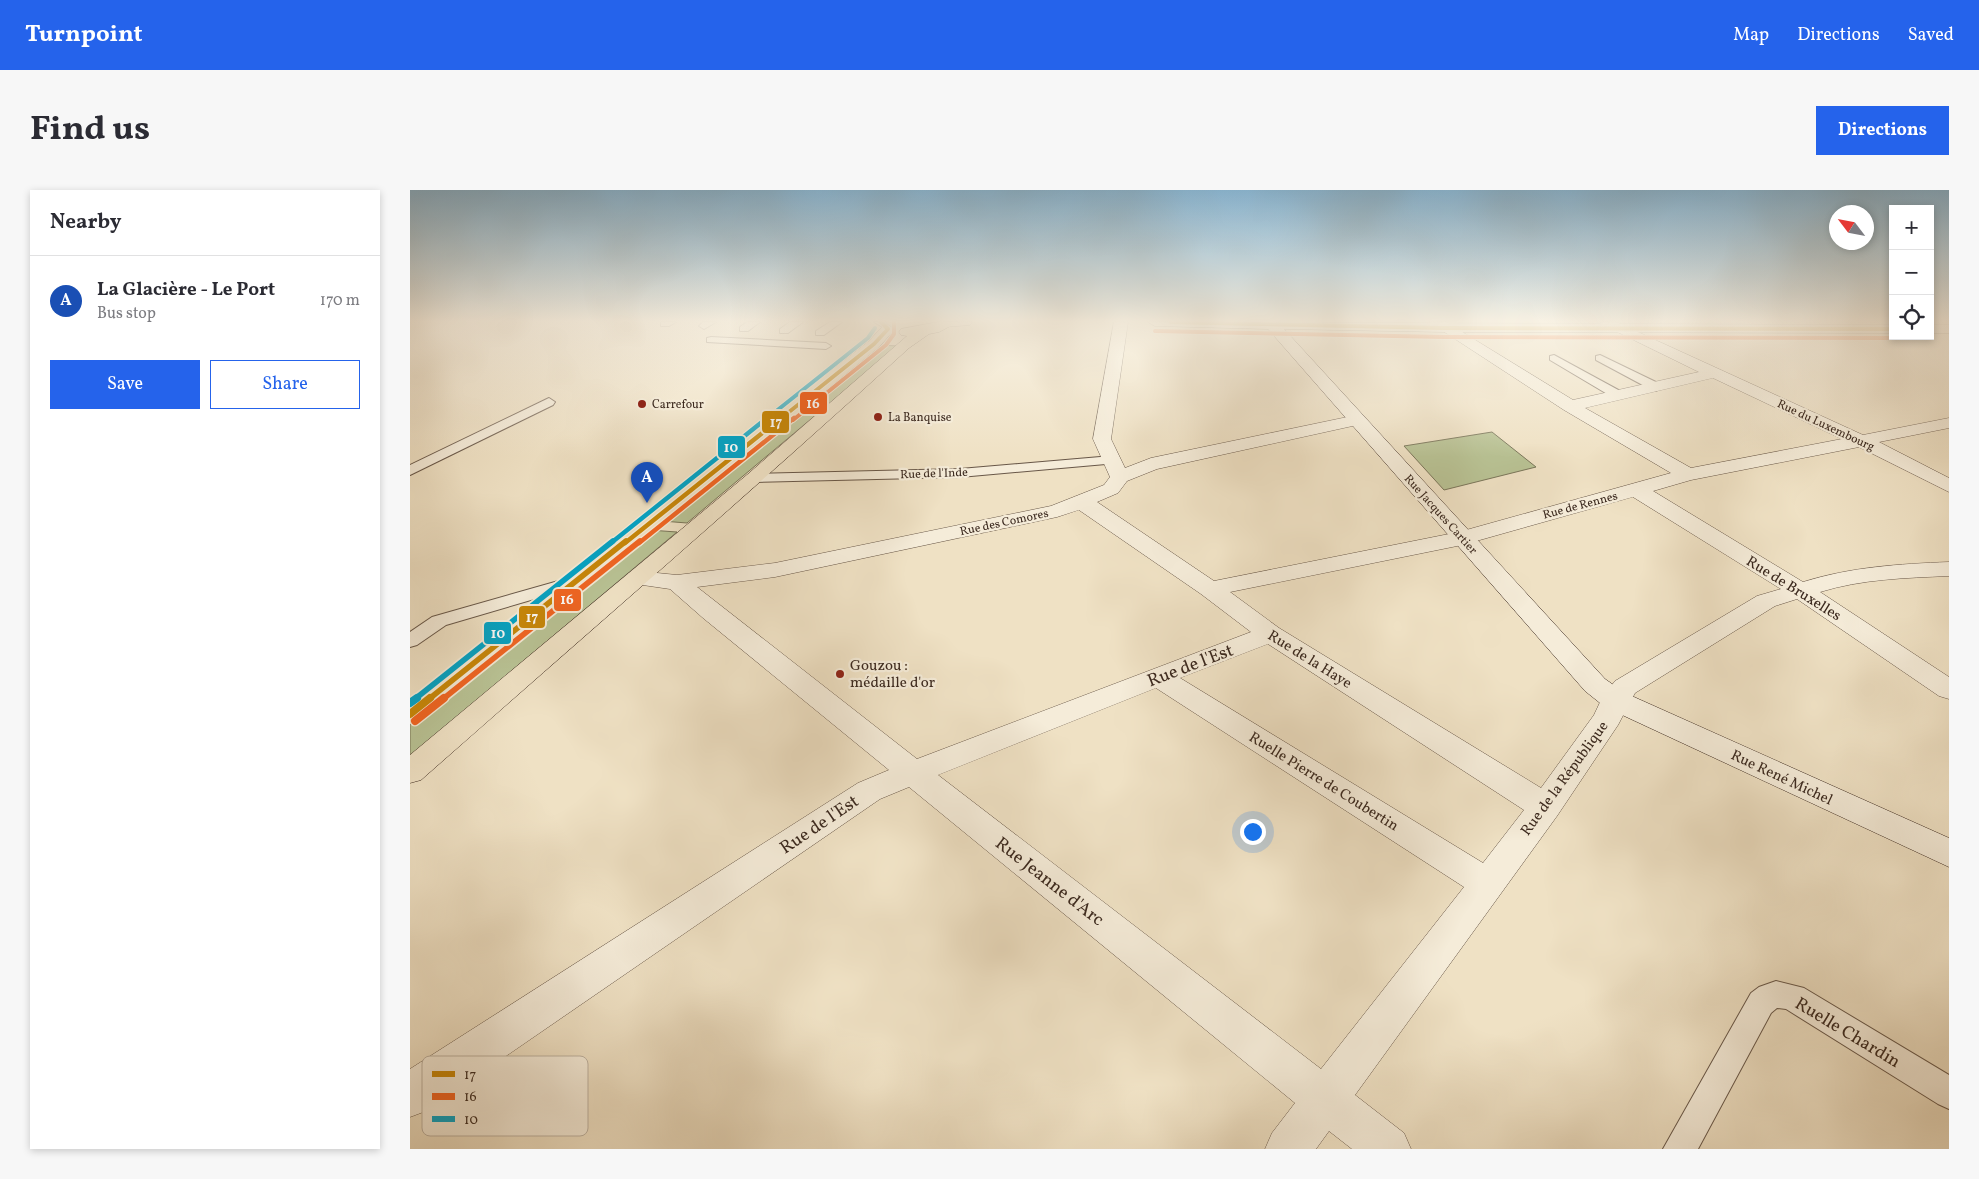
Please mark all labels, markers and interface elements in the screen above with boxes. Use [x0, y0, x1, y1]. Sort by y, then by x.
text: Turnpoint [25, 18, 143, 52]
text: Map [1733, 23, 1769, 48]
text: Directions [1797, 23, 1880, 48]
text: Saved [1908, 23, 1954, 48]
text: Find us [30, 106, 150, 154]
button: Directions [1816, 106, 1949, 155]
north arrow [1829, 205, 1874, 250]
map controls [1889, 205, 1934, 340]
button: + [1889, 205, 1934, 250]
text: Nearby [50, 208, 121, 237]
button: − [1889, 250, 1934, 295]
text: La Glacière - Le Port [97, 277, 275, 303]
text: A [60, 290, 72, 312]
text: 170 m [320, 290, 360, 312]
button: locate [1889, 295, 1934, 340]
text: Bus stop [97, 303, 156, 325]
button: Save [50, 360, 200, 409]
button: Share [210, 360, 360, 409]
line badge: 16 [799, 391, 828, 415]
text: 16 [806, 395, 820, 414]
street label: Rue du Luxembourg [1774, 396, 1877, 455]
place label: Carrefour [652, 397, 704, 413]
marker: Carrefour [636, 398, 648, 410]
line badge: 17 [761, 410, 790, 434]
place label: La Banquise [888, 410, 952, 426]
marker: La Banquise [872, 411, 884, 423]
text: 17 [770, 414, 782, 433]
line badge: 10 [717, 435, 746, 459]
text: 10 [724, 439, 738, 458]
pin: A [631, 462, 663, 503]
street label: Rue de l'Inde [900, 465, 968, 483]
street label: Rue Jacques Cartier [1400, 471, 1480, 558]
street label: Rue de Rennes [1541, 488, 1619, 524]
street label: Rue des Comores [958, 506, 1050, 540]
street label: Rue de Bruxelles [1742, 552, 1845, 627]
line badge: 16 [553, 588, 582, 612]
text: 16 [560, 591, 574, 610]
line badge: 17 [518, 605, 546, 629]
text: 17 [526, 609, 538, 628]
line badge: 10 [483, 621, 512, 645]
text: 10 [491, 625, 505, 644]
street label: Rue de la Haye [1263, 626, 1355, 695]
street label: Rue de l'Est [1144, 639, 1237, 694]
place label: Gouzou : médaille d'or [850, 656, 935, 694]
marker: Gouzou : médaille d'or [834, 668, 846, 680]
street label: Rue de la République [1516, 717, 1614, 841]
street label: Ruelle Pierre de Coubertin [1244, 728, 1402, 837]
street label: Rue René Michel [1727, 746, 1836, 811]
street label: Rue de l'Est [775, 790, 864, 861]
your location [1240, 819, 1266, 845]
street label: Rue Jeanne d'Arc [989, 832, 1109, 933]
street label: Ruelle Chardin [1790, 992, 1905, 1075]
legend [422, 1056, 588, 1136]
text: 17 [464, 1066, 476, 1085]
text: 16 [464, 1088, 477, 1107]
text: 10 [464, 1111, 478, 1130]

